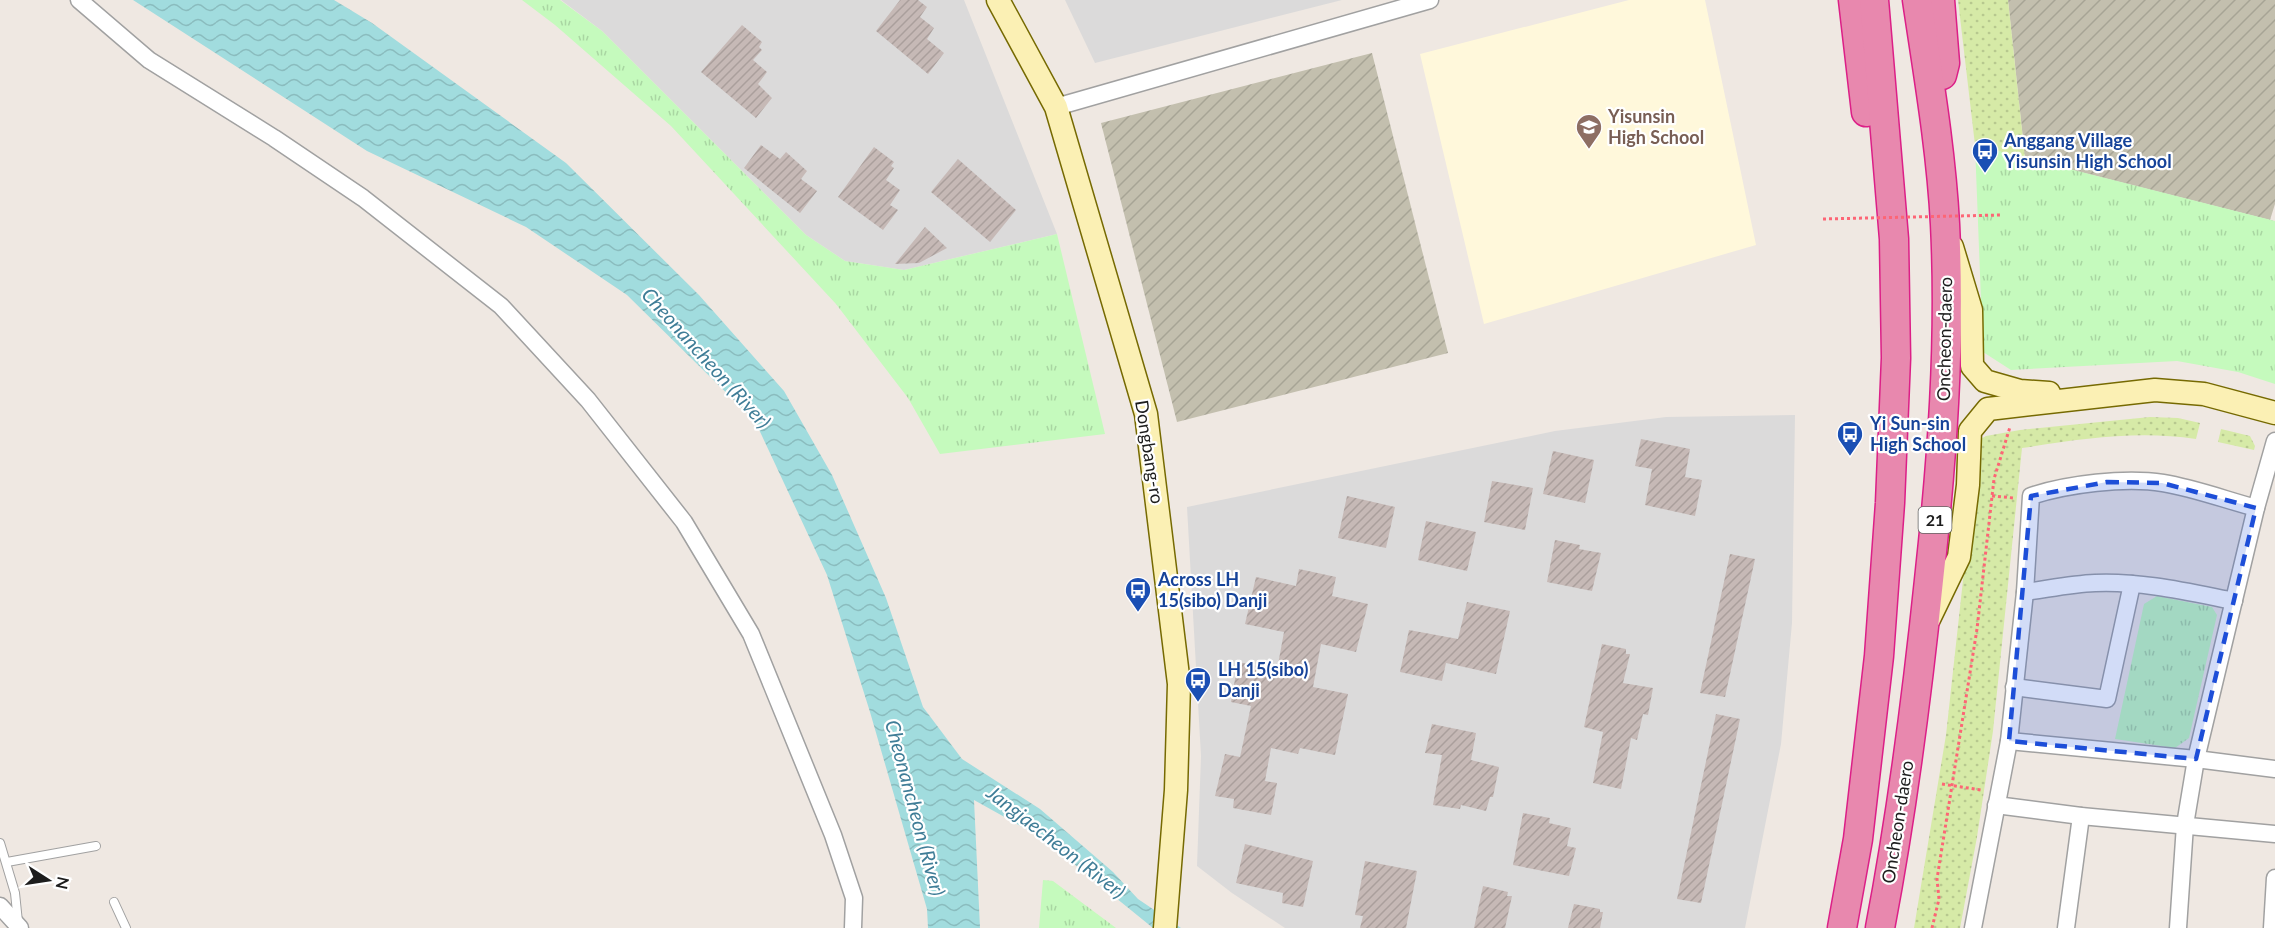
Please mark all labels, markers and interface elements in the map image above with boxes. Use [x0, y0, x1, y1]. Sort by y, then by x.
place label: Yisunsin High School [1607, 105, 1704, 148]
school or university icon: Yisunsin High School [1574, 112, 1604, 150]
place label: Anggang Village Yisunsin High School [2003, 129, 2172, 172]
bus stop icon: Anggang Village Yisunsin High School [1970, 136, 2000, 174]
street label: Oncheon-daero [1932, 277, 1956, 401]
water label: Cheonancheon (River) [637, 282, 776, 433]
street label: Dongbang-ro [1131, 398, 1169, 505]
place label: Yi Sun-sin High School [1869, 412, 1966, 455]
bus stop icon: Yi Sun-sin High School [1835, 419, 1865, 457]
road number: 21 [1918, 507, 1952, 533]
place label: Across LH 15(sibo) Danji [1157, 568, 1267, 611]
bus stop icon: Across LH 15(sibo) Danji [1123, 575, 1153, 613]
place label: LH 15(sibo) Danji [1218, 658, 1309, 701]
bus stop icon: LH 15(sibo) Danji [1183, 665, 1213, 703]
water label: Cheonancheon (River) [881, 717, 951, 898]
street label: Oncheon-daero [1876, 759, 1918, 885]
water label: Jangjaecheon (River) [982, 779, 1131, 903]
north arrow [18, 850, 78, 910]
text: N [53, 875, 74, 891]

